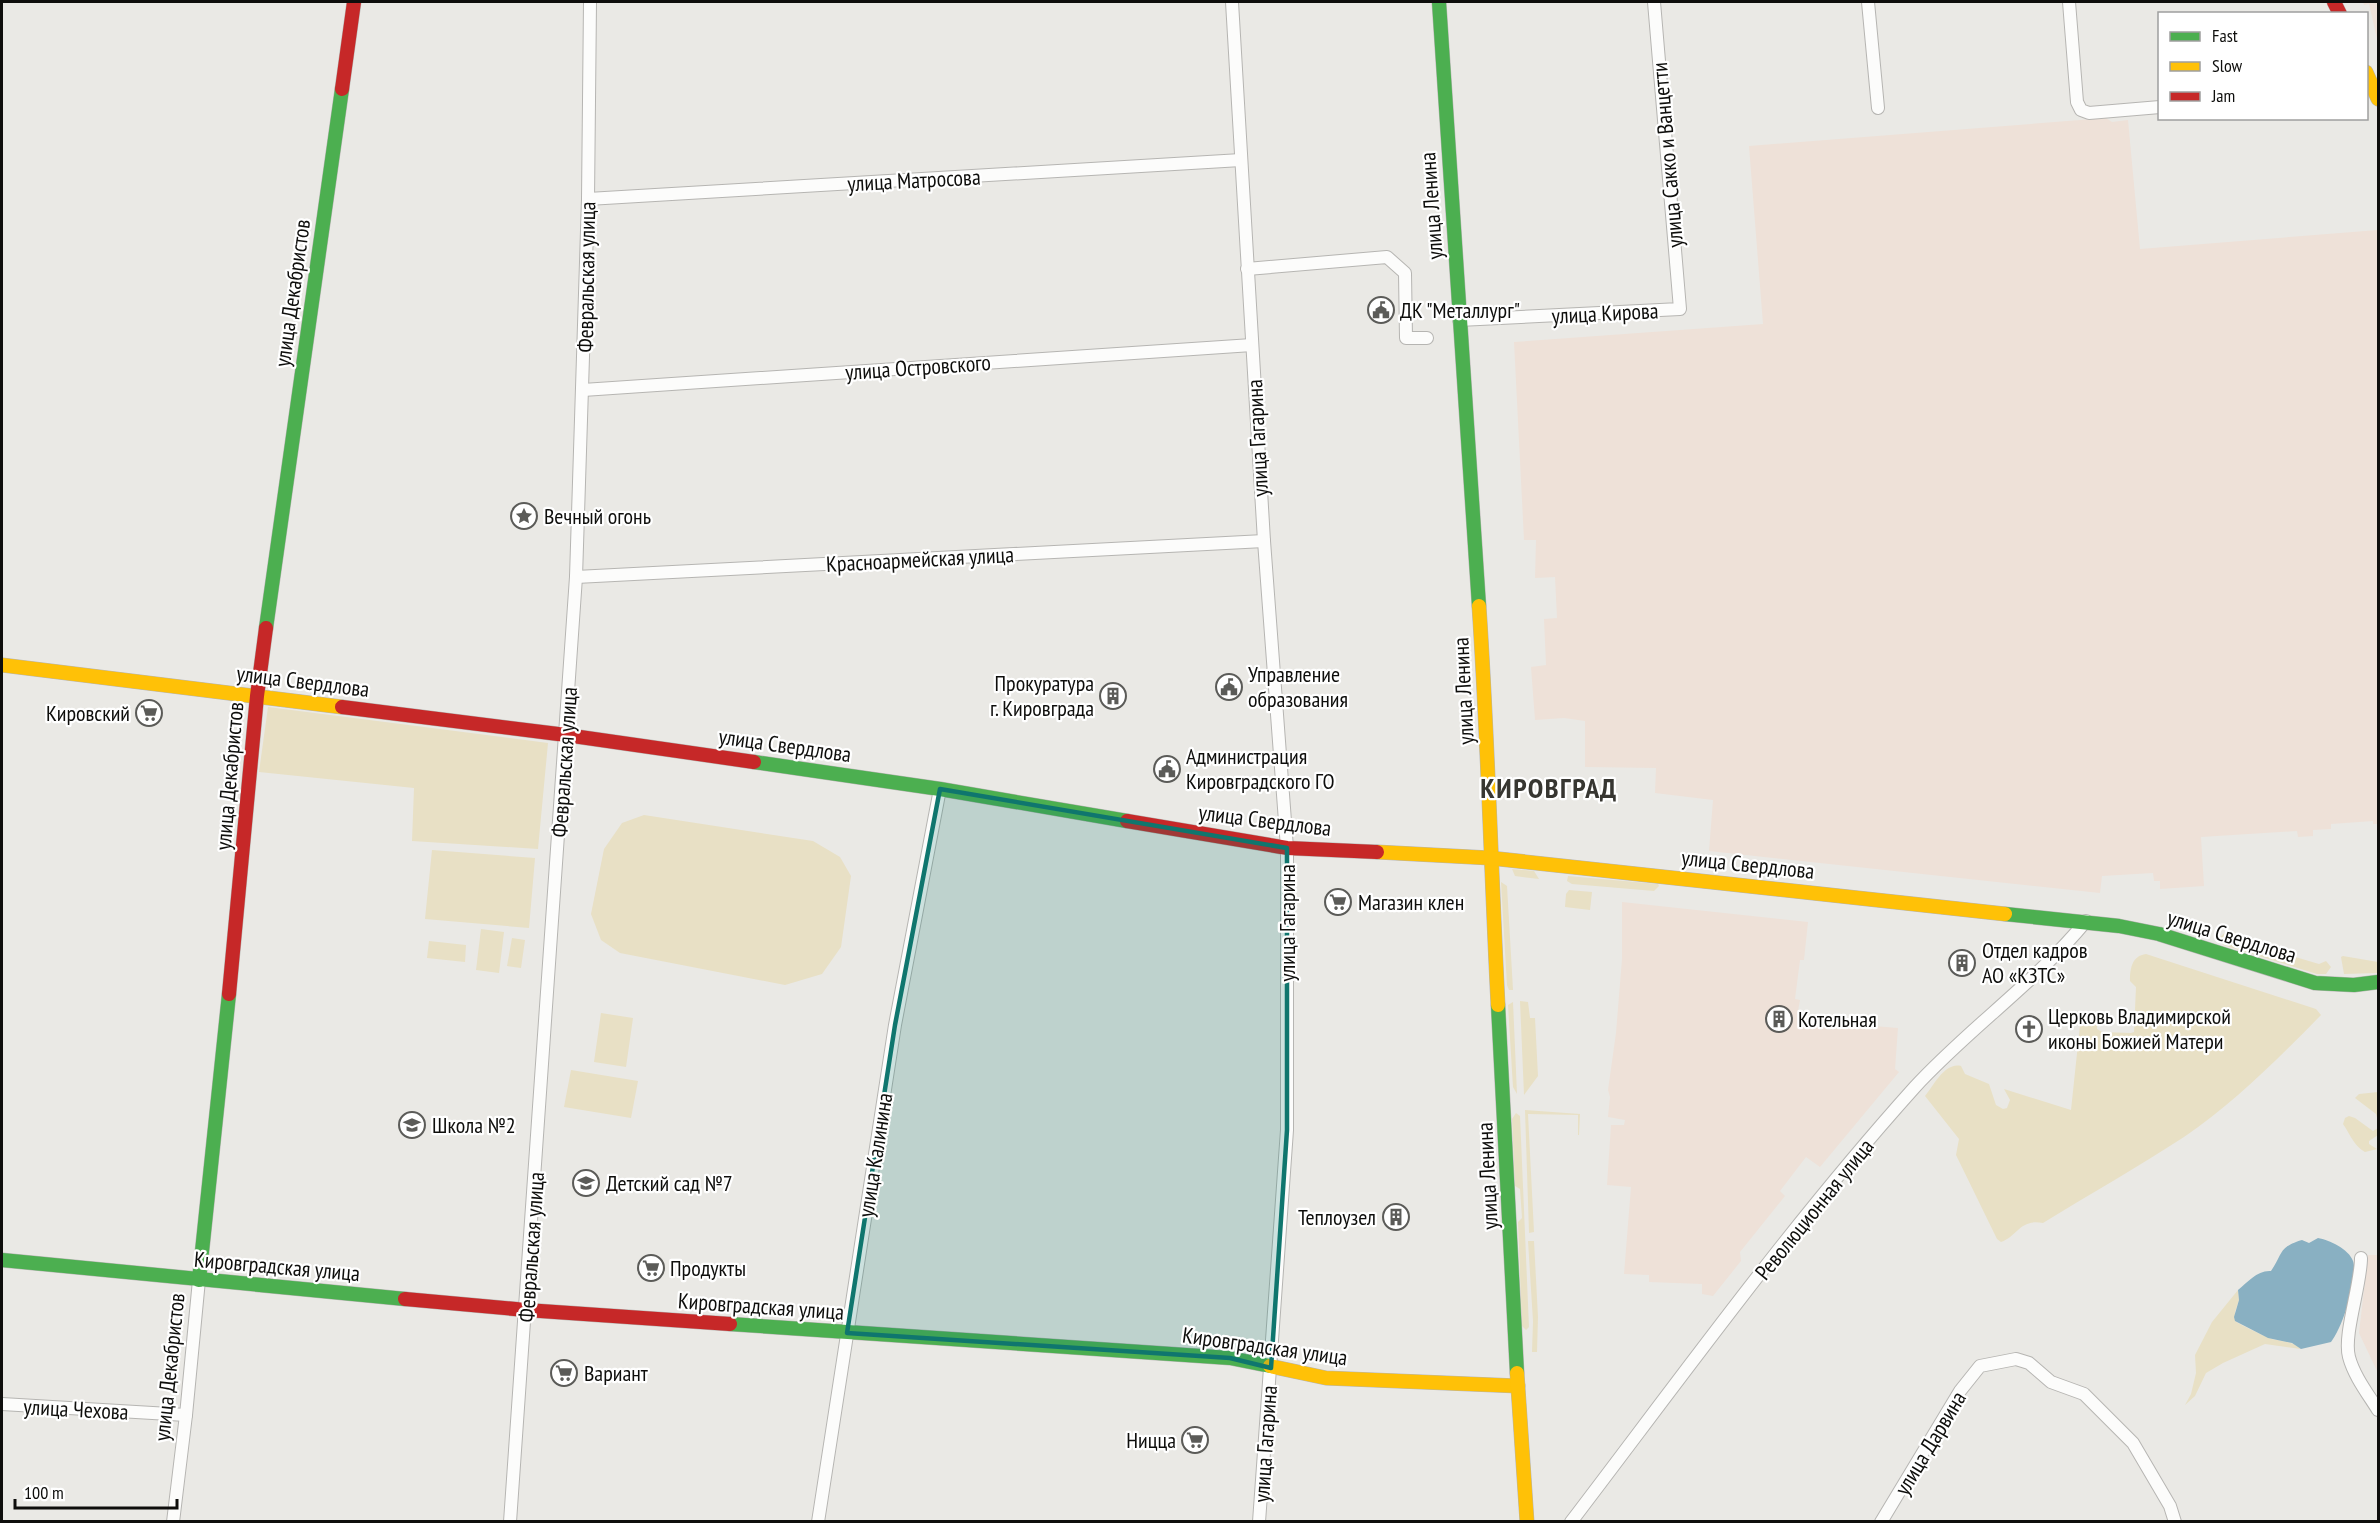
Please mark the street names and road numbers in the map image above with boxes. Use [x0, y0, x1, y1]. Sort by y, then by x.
street label: улица Сакко и Ванцетти [1645, 61, 1689, 249]
street label: улица Ленина [1413, 151, 1449, 261]
street label: улица Матросова [847, 163, 981, 197]
street label: Февральская улица [571, 201, 601, 353]
street label: улица Декабристов [268, 217, 316, 369]
street label: улица Кирова [1551, 296, 1659, 330]
street label: улица Островского [844, 348, 992, 386]
street label: улица Гагарина [1240, 379, 1274, 497]
street label: Красноармейская улица [825, 540, 1015, 578]
street label: улица Ленина [1446, 637, 1480, 745]
street label: улица Свердлова [235, 659, 371, 703]
street label: Февральская улица [545, 686, 583, 838]
street label: улица Декабристов [209, 701, 249, 851]
street label: улица Свердлова [717, 722, 853, 768]
street label: улица Свердлова [1197, 798, 1333, 842]
street label: улица Свердлова [1680, 843, 1816, 885]
street label: улица Гагарина [1273, 864, 1301, 982]
street label: улица Свердлова [2164, 903, 2300, 969]
street label: улица Калинина [851, 1091, 899, 1219]
street label: улица Ленина [1470, 1122, 1504, 1230]
street label: Революционная улица [1749, 1133, 1879, 1285]
street label: Февральская улица [512, 1171, 550, 1323]
street label: Кировградская улица [193, 1245, 361, 1287]
street label: Кировградская улица [677, 1286, 845, 1326]
street label: улица Декабристов [147, 1291, 191, 1442]
street label: Кировградская улица [1181, 1321, 1349, 1371]
street label: улица Гагарина [1247, 1384, 1283, 1504]
street label: улица Дарвина [1888, 1386, 1972, 1500]
street label: улица Чехова [23, 1392, 129, 1426]

